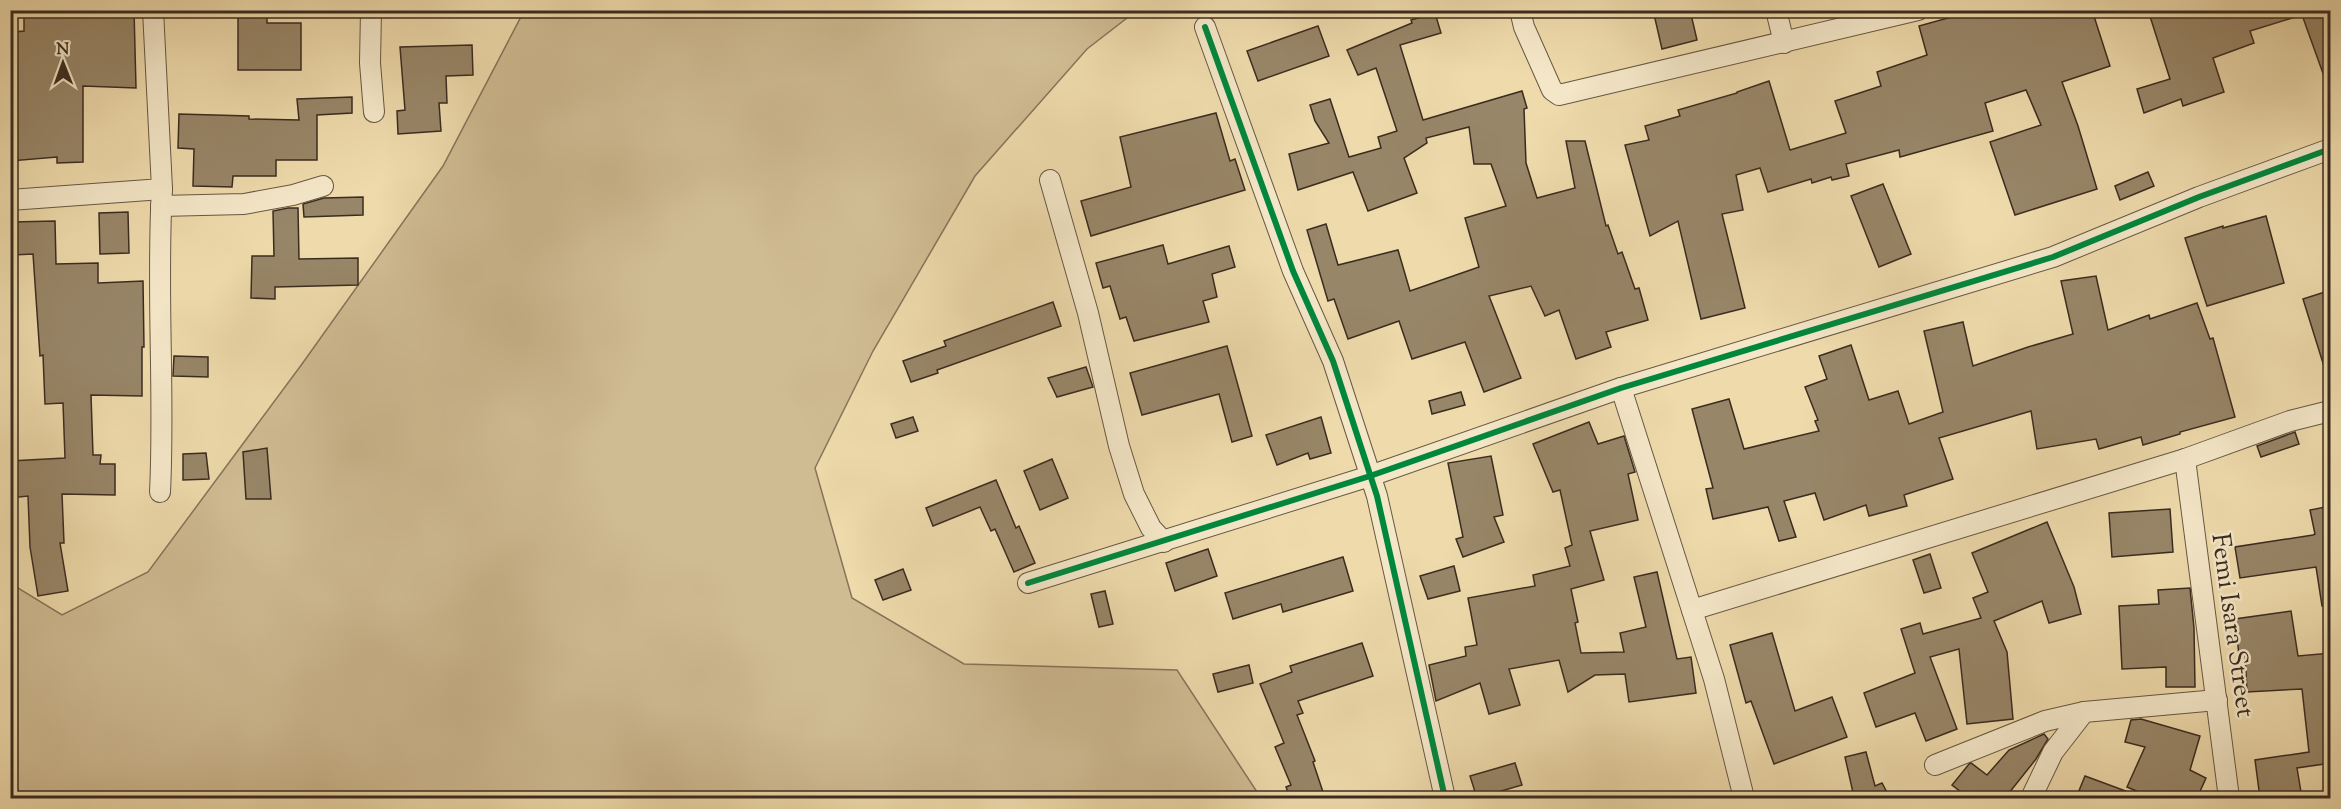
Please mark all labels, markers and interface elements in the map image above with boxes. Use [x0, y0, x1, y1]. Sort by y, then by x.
north arrow [33, 33, 93, 93]
text: N [56, 39, 70, 62]
street label: Femi Isara Street [2200, 531, 2263, 720]

